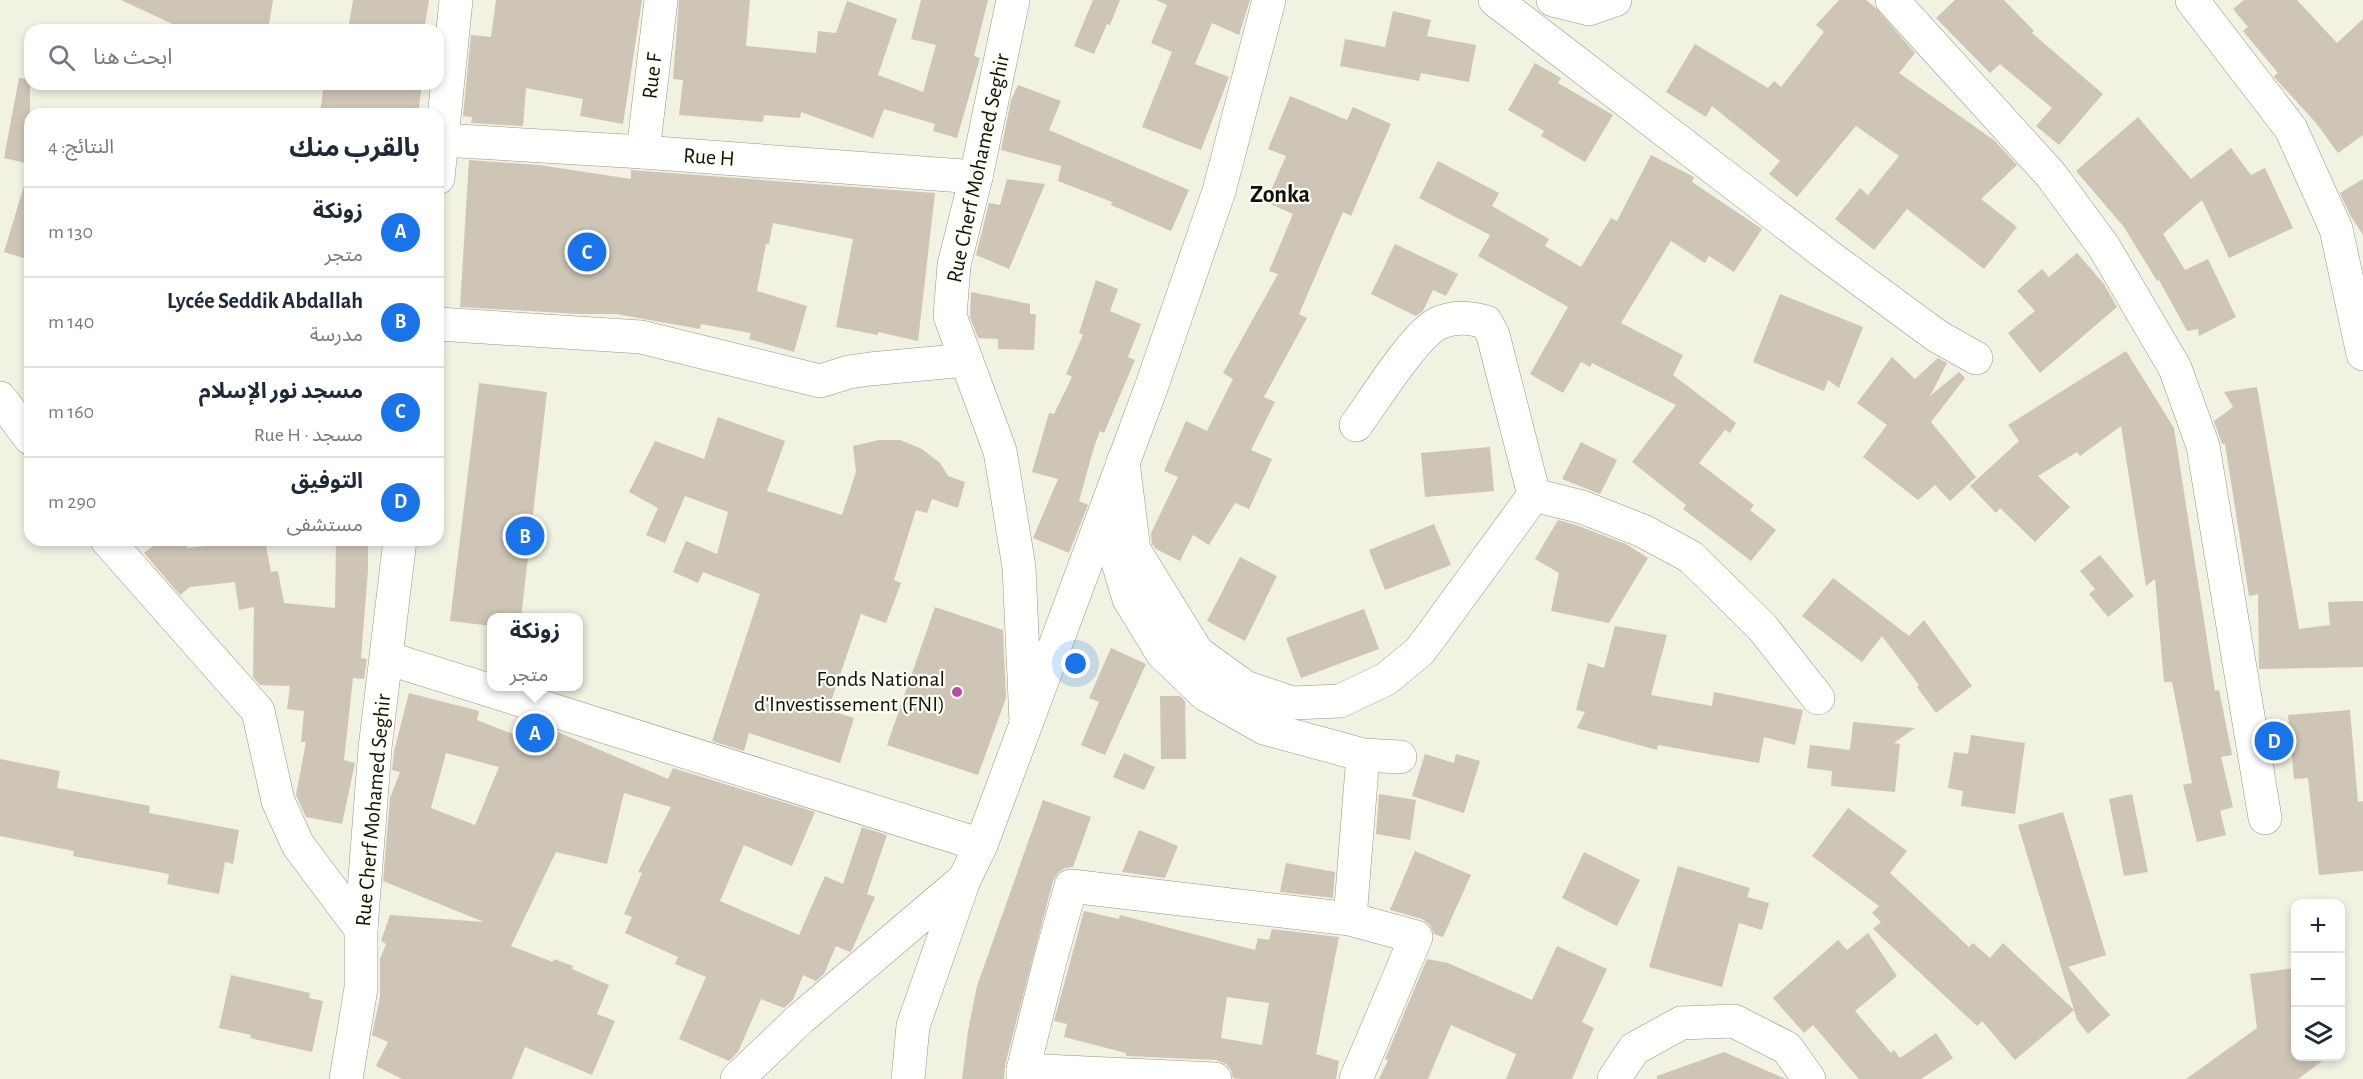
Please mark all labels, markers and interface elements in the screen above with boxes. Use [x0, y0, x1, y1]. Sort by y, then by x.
search box [24, 24, 444, 90]
icon: search [45, 41, 78, 74]
text: ابحث هنا [93, 46, 172, 68]
street label: Rue F [638, 51, 666, 100]
street label: Rue Cherf Mohamed Seghir [943, 52, 1013, 284]
text: بالقرب منك [289, 135, 420, 161]
text: النتائج: 4 [48, 137, 114, 157]
street label: Rue H [682, 144, 736, 170]
district label: Zonka [1250, 183, 1310, 207]
text: زونكة [313, 200, 363, 222]
text: 130 m [48, 222, 93, 242]
text: A [395, 222, 407, 242]
pin: C [568, 230, 606, 274]
text: متجر [324, 245, 363, 265]
text: Lycée Seddik Abdallah [167, 290, 363, 312]
text: 140 m [48, 312, 94, 332]
text: B [395, 312, 406, 332]
text: مدرسة [310, 325, 363, 345]
text: مسجد نور الإسلام [199, 380, 363, 402]
text: 160 m [48, 402, 94, 422]
text: C [395, 402, 406, 422]
text: مسجد · Rue H [254, 425, 363, 445]
text: التوفيق [291, 470, 363, 492]
text: 290 m [48, 492, 96, 512]
text: D [394, 492, 407, 512]
pin: B [506, 514, 544, 558]
text: مستشفى [286, 515, 363, 535]
popup [487, 613, 583, 691]
text: زونكة [510, 620, 560, 642]
your location [1061, 649, 1090, 678]
text: متجر [510, 665, 548, 685]
place label: Fonds National d'Investissement (FNI) [754, 668, 945, 715]
marker: Fonds National d'Investissement (FNI) [950, 685, 964, 699]
street label: Rue Cherf Mohamed Seghir [352, 693, 394, 927]
pin: A [516, 710, 554, 756]
pin: D [2254, 718, 2294, 764]
map controls [2291, 899, 2345, 1061]
button: + [2291, 899, 2345, 953]
button: − [2291, 953, 2345, 1007]
button: layers [2291, 1007, 2345, 1061]

